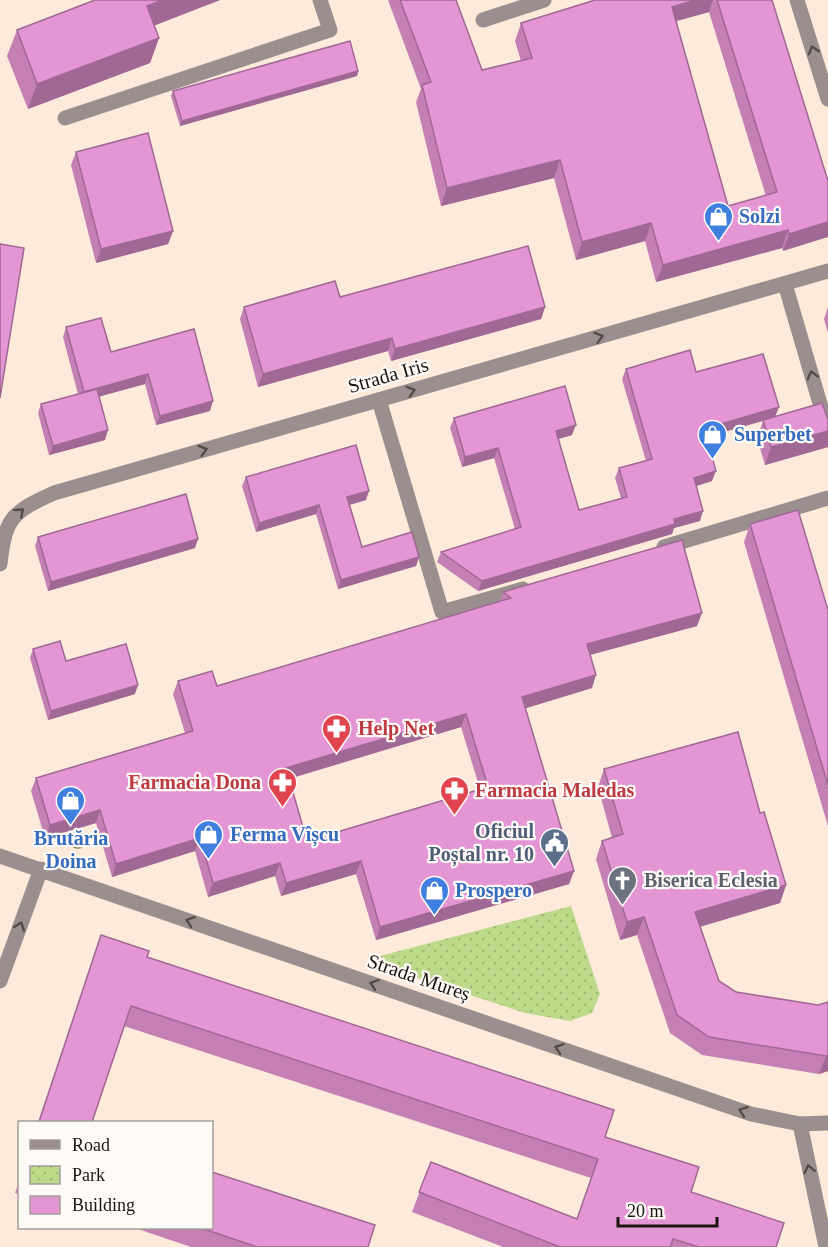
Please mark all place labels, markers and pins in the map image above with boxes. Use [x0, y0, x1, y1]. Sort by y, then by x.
shop icon: Solzi [702, 200, 734, 242]
place label: Solzi [739, 205, 781, 227]
shop icon: Superbet [697, 418, 729, 460]
place label: Superbet [734, 423, 812, 446]
pharmacy icon: Help Net [321, 712, 353, 754]
place label: Help Net [358, 717, 434, 740]
pharmacy icon: Farmacia Dona [266, 766, 298, 808]
place label: Farmacia Dona [128, 771, 261, 793]
pharmacy icon: Farmacia Maledas [438, 774, 470, 816]
place label: Farmacia Maledas [475, 779, 635, 801]
shop icon: Brutăria Doina [55, 784, 87, 826]
shop icon: Ferma Vîșcu [193, 818, 225, 860]
place label: Oficiul Poștal nr. 10 [429, 820, 534, 867]
place label: Ferma Vîșcu [230, 823, 339, 847]
public building icon: Oficiul Poștal nr. 10 [539, 826, 571, 868]
place label: Brutăria Doina [34, 827, 108, 872]
church icon: Biserica Eclesia [607, 864, 639, 906]
place label: Biserica Eclesia [644, 869, 778, 891]
shop icon: Prospero [418, 874, 450, 916]
place label: Prospero [455, 879, 532, 902]

